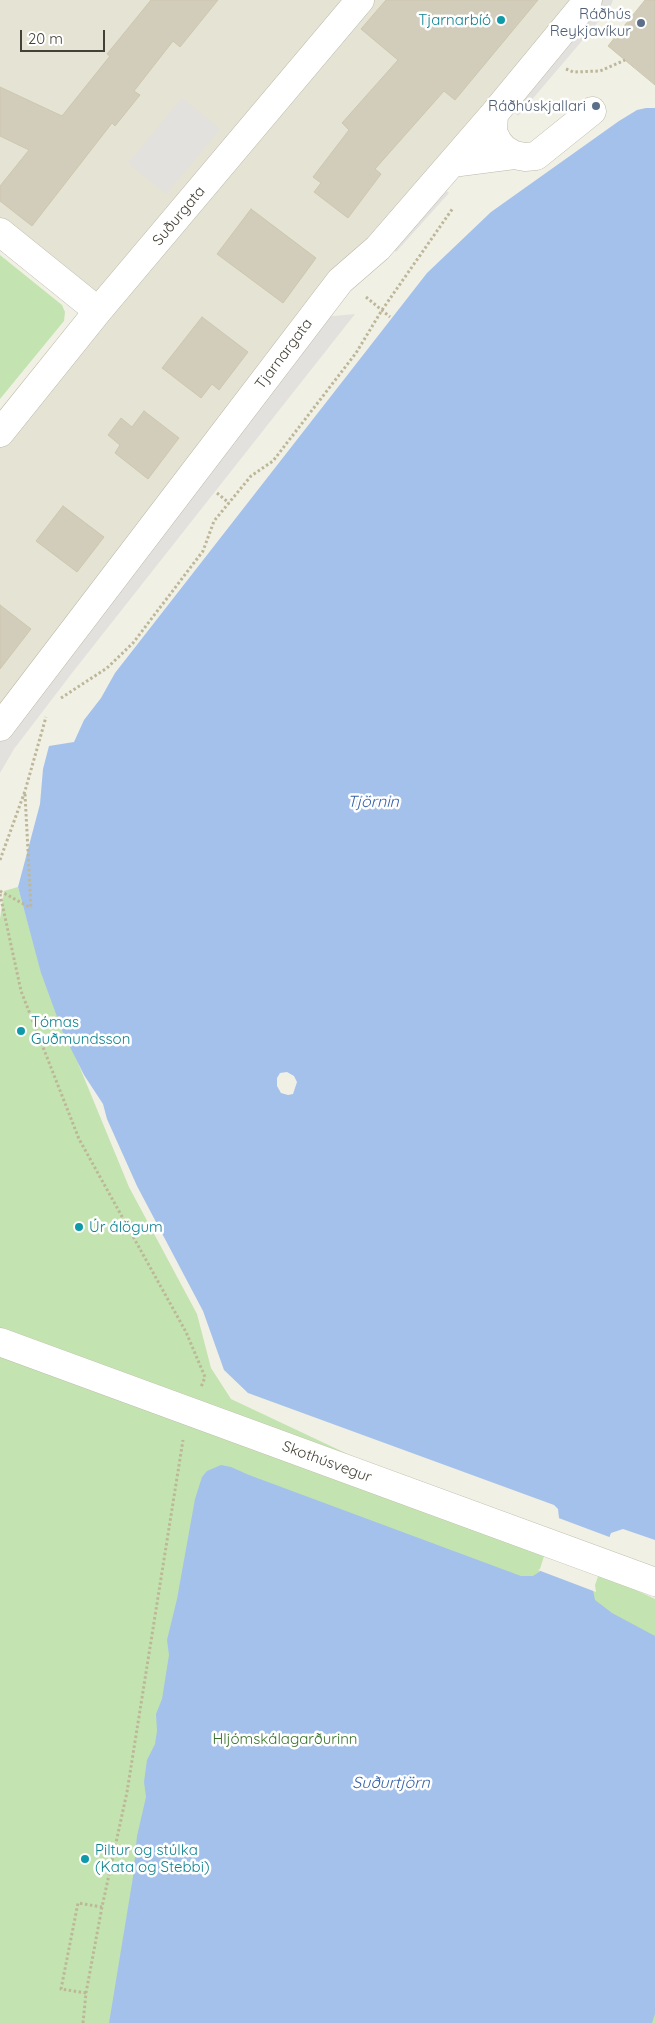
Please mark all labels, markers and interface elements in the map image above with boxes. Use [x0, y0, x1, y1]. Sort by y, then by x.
place label: Ráðhús Reykjavíkur [550, 5, 631, 40]
place label: Tjarnarbíó [418, 11, 491, 29]
marker: Tjarnarbíó [495, 14, 507, 26]
marker: Ráðhús Reykjavíkur [635, 17, 647, 29]
scale bar [22, 20, 108, 52]
text: 20 m [28, 29, 63, 48]
place label: Ráðhúskjallari [488, 97, 586, 115]
marker: Ráðhúskjallari [590, 100, 602, 112]
street label: Suðurgata [149, 183, 209, 249]
street label: Tjarnargata [252, 315, 316, 393]
water label: Tjörnin [347, 792, 399, 812]
place label: Tómas Guðmundsson [31, 1013, 130, 1048]
marker: Tómas Guðmundsson [15, 1025, 27, 1037]
place label: Úr álögum [89, 1218, 163, 1236]
marker: Úr álögum [73, 1221, 85, 1233]
street label: Skothúsvegur [280, 1437, 374, 1487]
park label: Hljómskálagarðurinn [212, 1730, 358, 1748]
water label: Suðurtjörn [352, 1773, 430, 1793]
place label: Piltur og stúlka (Kata og Stebbi) [95, 1841, 210, 1876]
marker: Piltur og stúlka (Kata og Stebbi) [79, 1853, 91, 1865]

